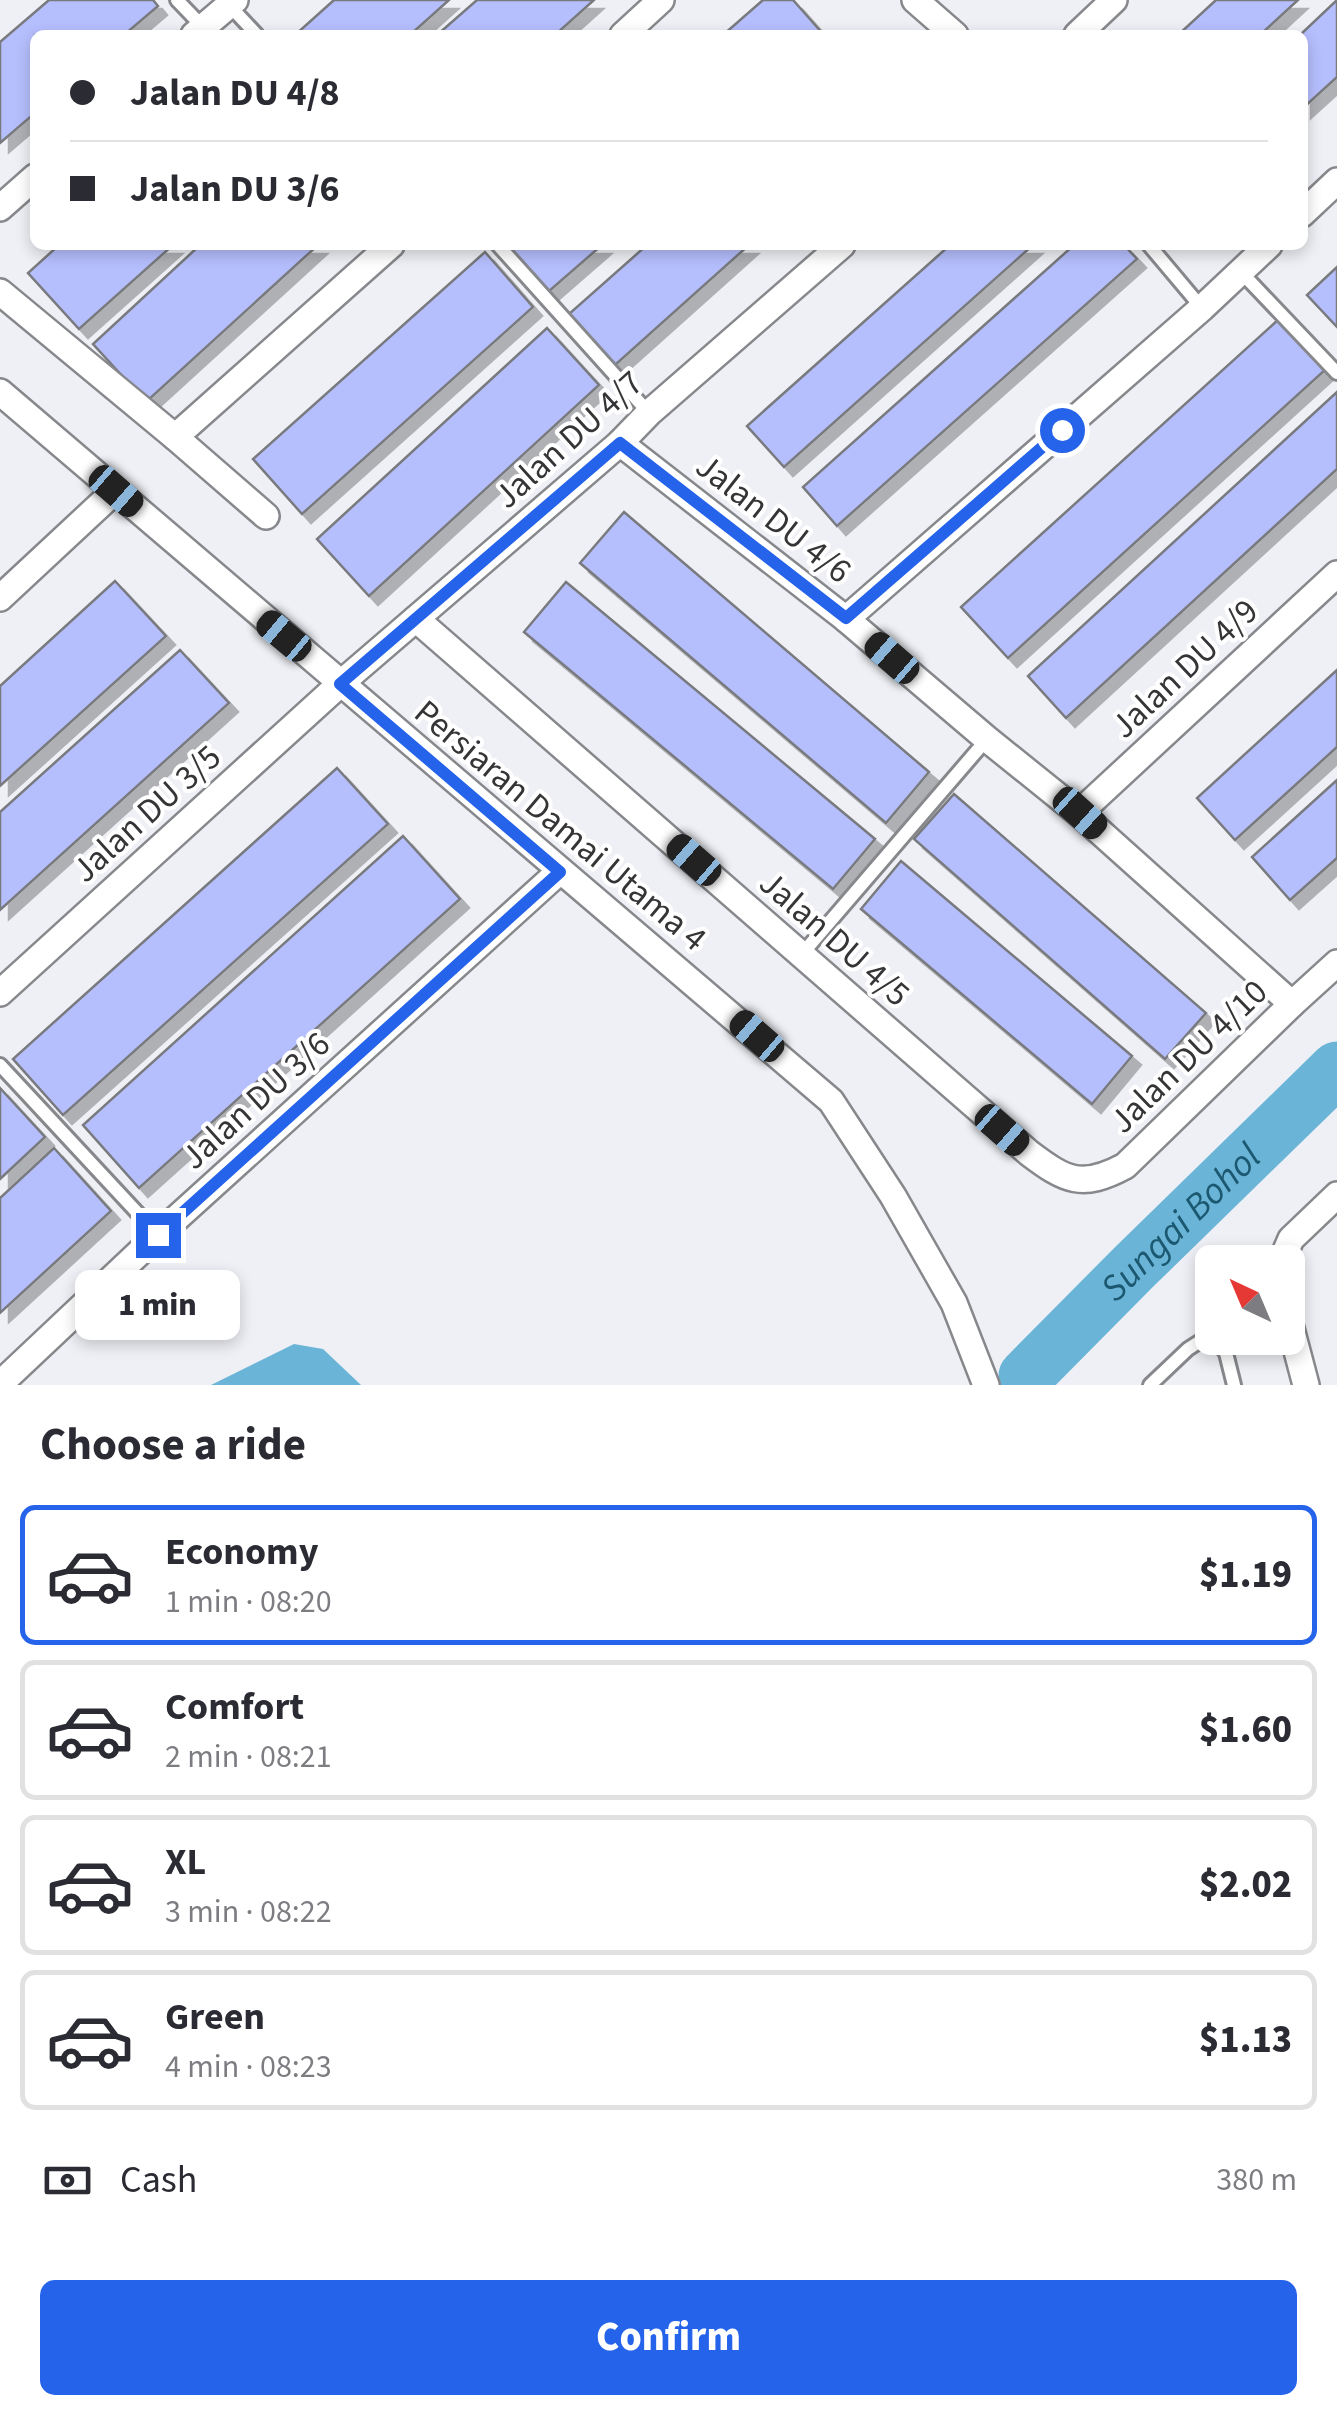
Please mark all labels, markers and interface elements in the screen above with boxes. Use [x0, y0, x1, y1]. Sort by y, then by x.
text: Jalan DU 4/8 [130, 66, 340, 120]
text: Jalan DU 3/6 [130, 162, 340, 216]
street label: Jalan DU 4/7 [483, 359, 654, 520]
route start [1040, 408, 1085, 453]
street label: Jalan DU 4/6 [685, 442, 862, 596]
car [84, 460, 148, 522]
street label: Jalan DU 4/9 [1100, 587, 1269, 750]
car [251, 605, 317, 667]
car [860, 627, 924, 689]
street label: Persiaran Damai Utama 4 [403, 688, 717, 963]
street label: Jalan DU 3/5 [61, 733, 232, 894]
car [1048, 782, 1112, 844]
car [662, 829, 726, 891]
street label: Jalan DU 4/5 [748, 859, 921, 1018]
street label: Jalan DU 4/10 [1098, 968, 1279, 1145]
car [725, 1005, 789, 1067]
street label: Jalan DU 3/6 [170, 1020, 341, 1181]
car [970, 1099, 1034, 1161]
water label: Sungai Bohol [1088, 1131, 1274, 1314]
route end [136, 1213, 181, 1258]
north arrow [1195, 1245, 1305, 1355]
map controls [1195, 1245, 1305, 1355]
callout: 1 min [76, 1270, 240, 1340]
text: 1 min [118, 1282, 197, 1328]
text: Choose a ride [40, 1413, 306, 1477]
text: Economy [165, 1525, 318, 1579]
icon: car [45, 1530, 135, 1620]
text: $1.19 [1199, 1548, 1292, 1602]
text: 1 min · 08:20 [165, 1579, 332, 1625]
text: Comfort [165, 1680, 304, 1734]
icon: car [45, 1685, 135, 1775]
text: $1.60 [1199, 1703, 1292, 1757]
text: 2 min · 08:21 [165, 1734, 332, 1780]
text: XL [165, 1835, 206, 1889]
icon: car [45, 1840, 135, 1930]
text: $2.02 [1199, 1858, 1292, 1912]
text: 3 min · 08:22 [165, 1889, 332, 1935]
text: Green [165, 1990, 265, 2044]
icon: car [45, 1995, 135, 2085]
text: $1.13 [1199, 2013, 1292, 2067]
text: 4 min · 08:23 [165, 2044, 332, 2090]
icon: cash [40, 2153, 95, 2208]
text: Cash [120, 2153, 197, 2207]
text: 380 m [1216, 2157, 1297, 2203]
button: Confirm [40, 2280, 1297, 2395]

